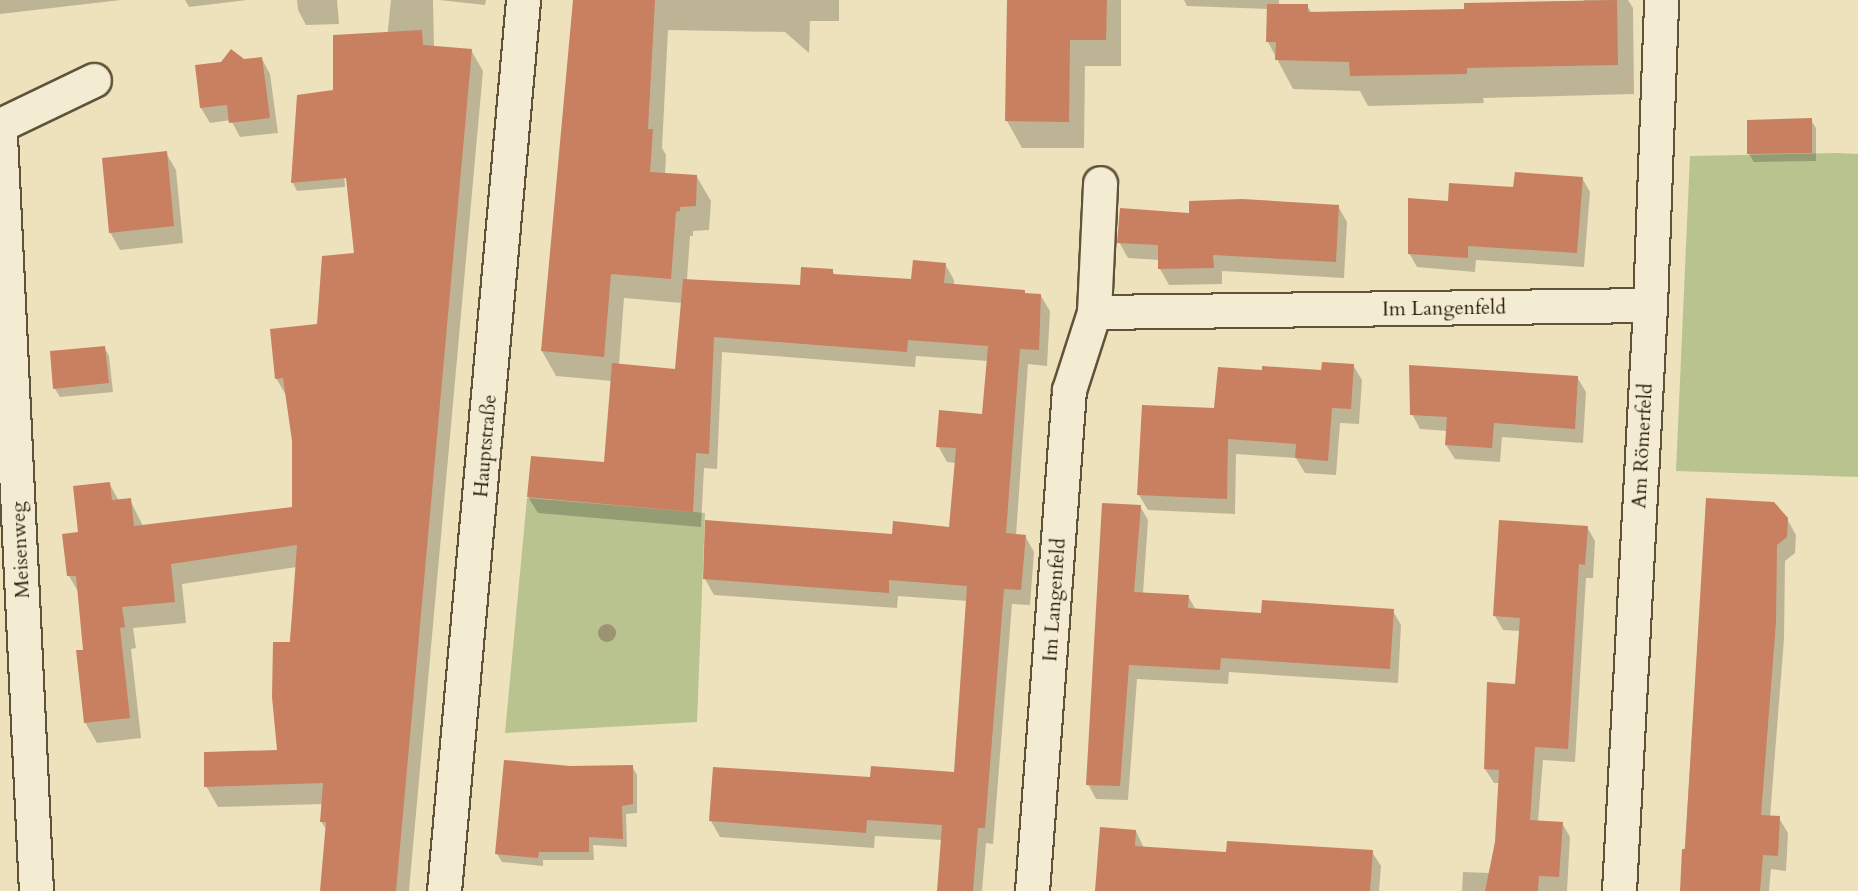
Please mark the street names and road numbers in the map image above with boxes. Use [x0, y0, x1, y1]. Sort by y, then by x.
street label: Im Langenfeld [1382, 295, 1506, 321]
street label: Am Römerfeld [1627, 383, 1657, 509]
street label: Hauptstraße [469, 394, 501, 498]
street label: Meisenweg [5, 501, 35, 599]
street label: Im Langenfeld [1038, 537, 1070, 663]

